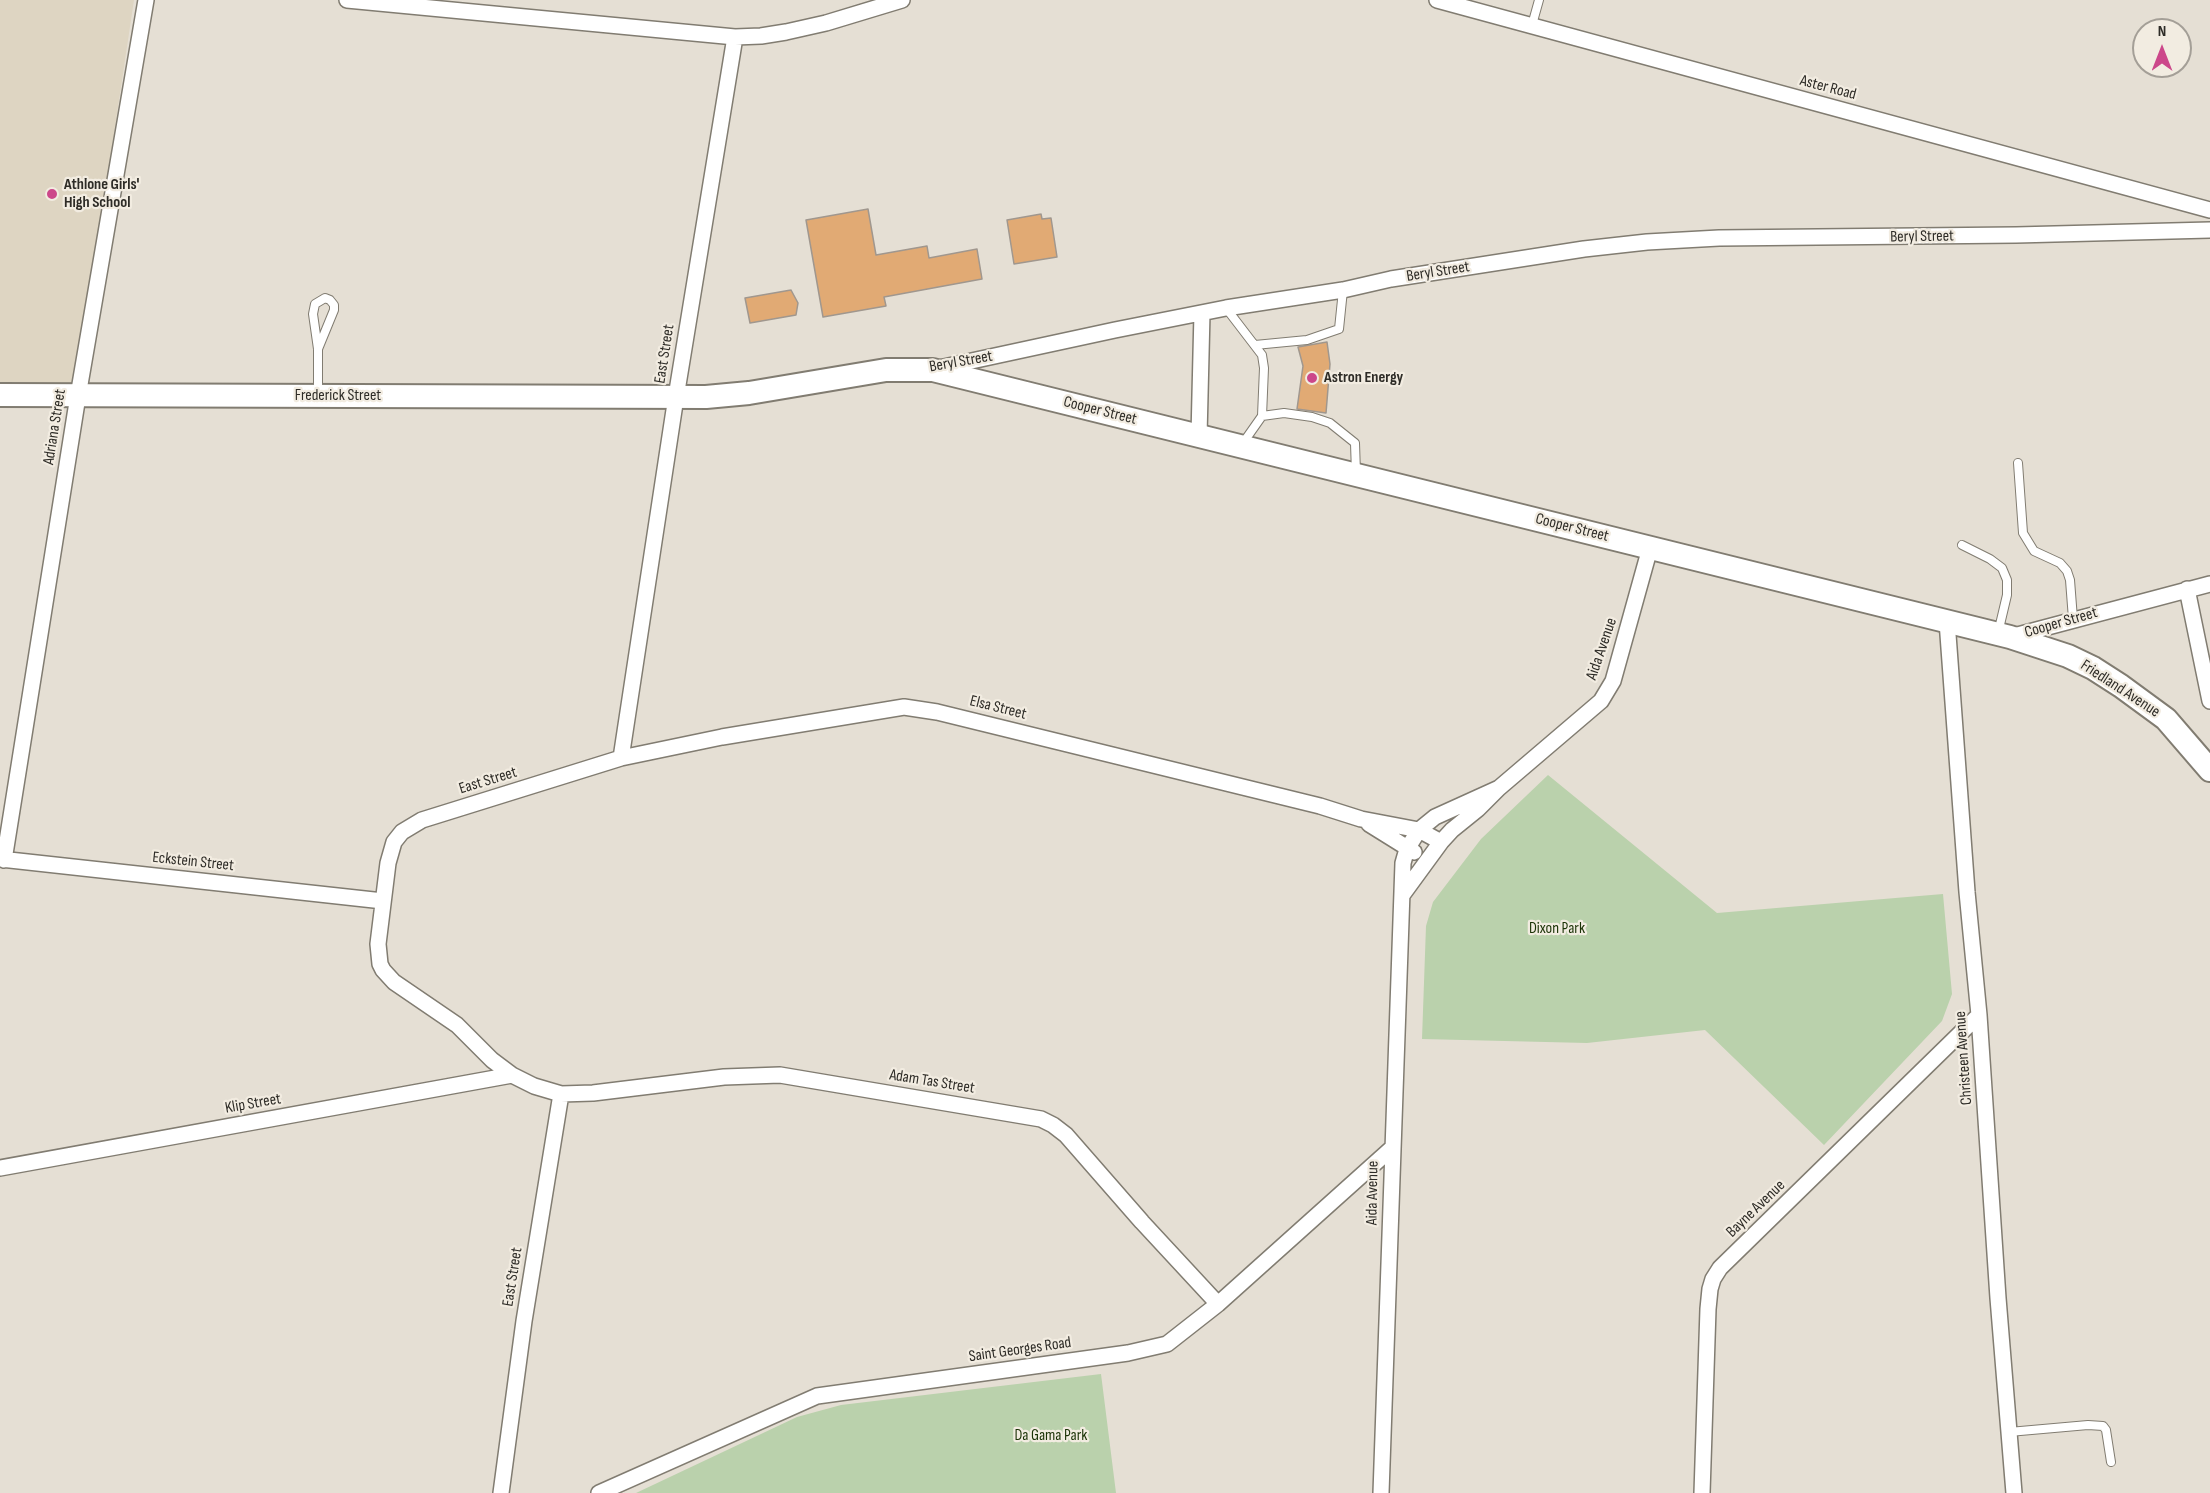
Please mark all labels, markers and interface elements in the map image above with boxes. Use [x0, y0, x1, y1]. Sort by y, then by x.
north arrow [2132, 18, 2192, 78]
text: N [2158, 22, 2166, 41]
street label: Aster Road [1798, 71, 1858, 105]
place label: Athlone Girls' High School [64, 175, 139, 213]
marker: Athlone Girls' High School [45, 187, 59, 201]
street label: Beryl Street [1890, 227, 1954, 247]
street label: Beryl Street [1405, 258, 1471, 286]
street label: East Street [651, 323, 679, 385]
street label: Beryl Street [928, 347, 994, 377]
place label: Astron Energy [1324, 368, 1403, 388]
marker: Astron Energy [1305, 371, 1319, 385]
street label: Frederick Street [295, 386, 381, 406]
street label: Adriana Street [40, 388, 70, 466]
street label: Cooper Street [1061, 393, 1139, 429]
street label: Cooper Street [1533, 510, 1611, 546]
street label: Cooper Street [2022, 603, 2100, 643]
street label: Aida Avenue [1582, 615, 1622, 683]
street label: Friedland Avenue [2077, 656, 2163, 722]
street label: Elsa Street [968, 692, 1028, 724]
street label: East Street [457, 763, 519, 799]
street label: Eckstein Street [151, 848, 235, 876]
park label: Dixon Park [1529, 919, 1585, 939]
street label: Christeen Avenue [1951, 1010, 1977, 1106]
street label: Adam Tas Street [888, 1066, 976, 1098]
street label: Klip Street [224, 1090, 282, 1118]
street label: Aida Avenue [1363, 1161, 1383, 1225]
street label: Bayne Avenue [1723, 1176, 1789, 1242]
street label: East Street [499, 1246, 527, 1308]
street label: Saint Georges Road [968, 1333, 1072, 1367]
park label: Da Gama Park [1015, 1426, 1087, 1446]

